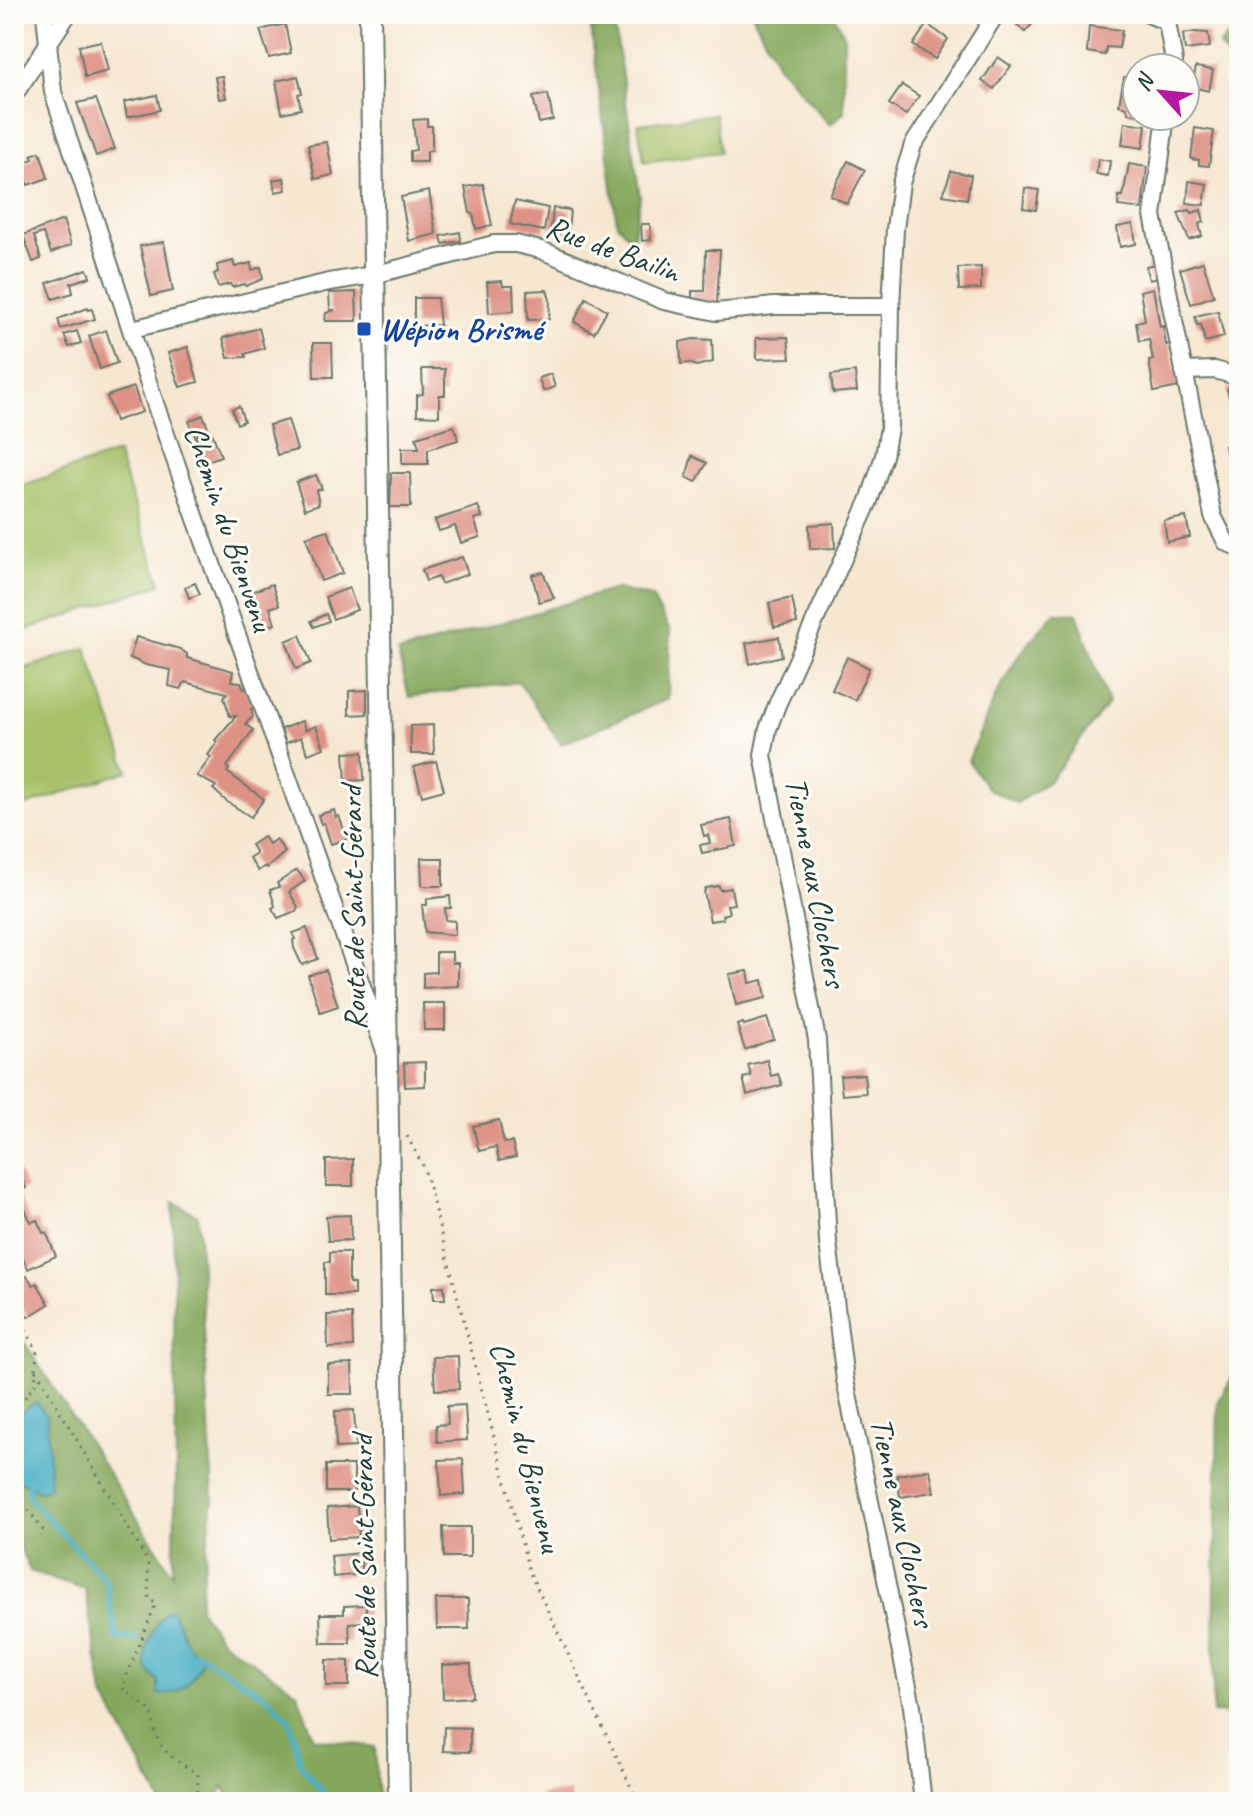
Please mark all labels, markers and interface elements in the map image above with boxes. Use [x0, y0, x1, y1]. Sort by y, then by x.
north arrow [1121, 52, 1201, 132]
text: N [1129, 68, 1161, 96]
street label: Rue de Bailin [541, 206, 687, 293]
place label: Wépion Brismé [380, 309, 546, 350]
marker: Wépion Brismé [355, 320, 373, 338]
street label: Chemin du Bienvenu [175, 420, 284, 638]
street label: Tienne aux Clochers [776, 773, 857, 993]
street label: Route de Saint-Gérard [330, 781, 376, 1031]
street label: Chemin du Bienvenu [480, 1338, 572, 1558]
street label: Tienne aux Clochers [861, 1414, 946, 1633]
street label: Route de Saint-Gérard [341, 1430, 387, 1680]

